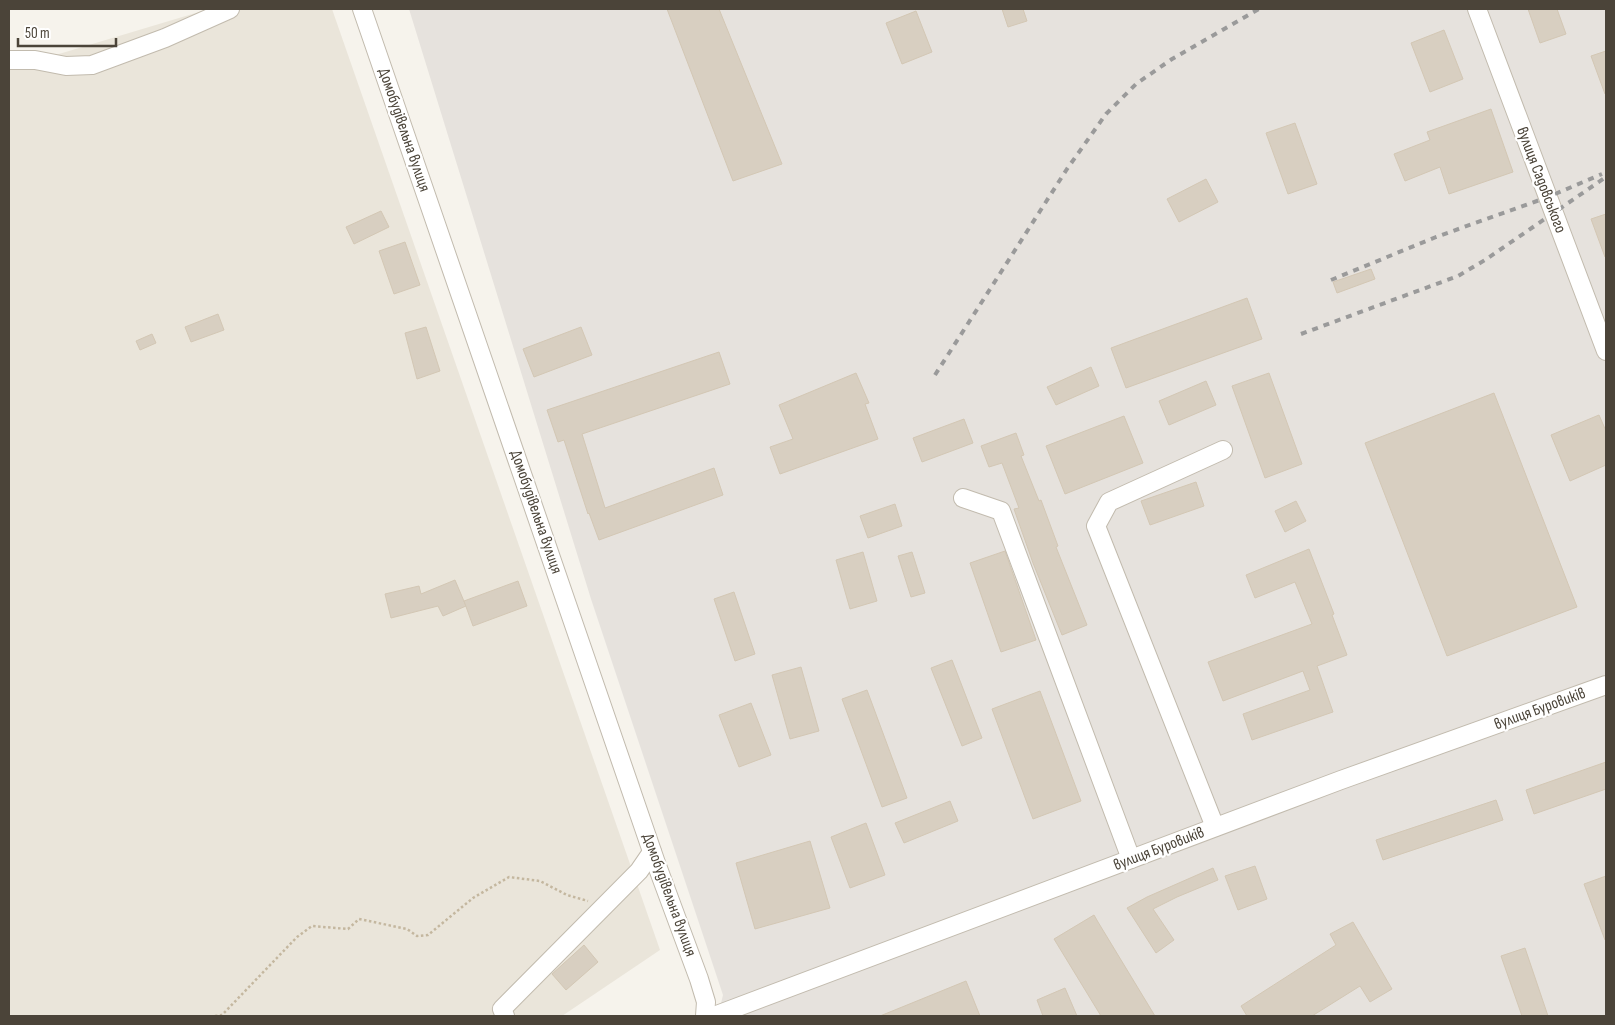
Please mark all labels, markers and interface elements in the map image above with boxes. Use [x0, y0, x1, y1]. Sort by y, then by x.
scale bar [18, 15, 115, 47]
text: 50 m [25, 24, 50, 43]
street label: Домобудівельна вулиця [374, 66, 434, 194]
street label: вулиця Садовського [1512, 124, 1570, 236]
street label: Домобудівельна вулиця [506, 448, 566, 576]
street label: вулиця Буровиків [1492, 684, 1588, 734]
street label: вулиця Буровиків [1111, 823, 1207, 875]
street label: Домобудівельна вулиця [638, 831, 700, 959]

